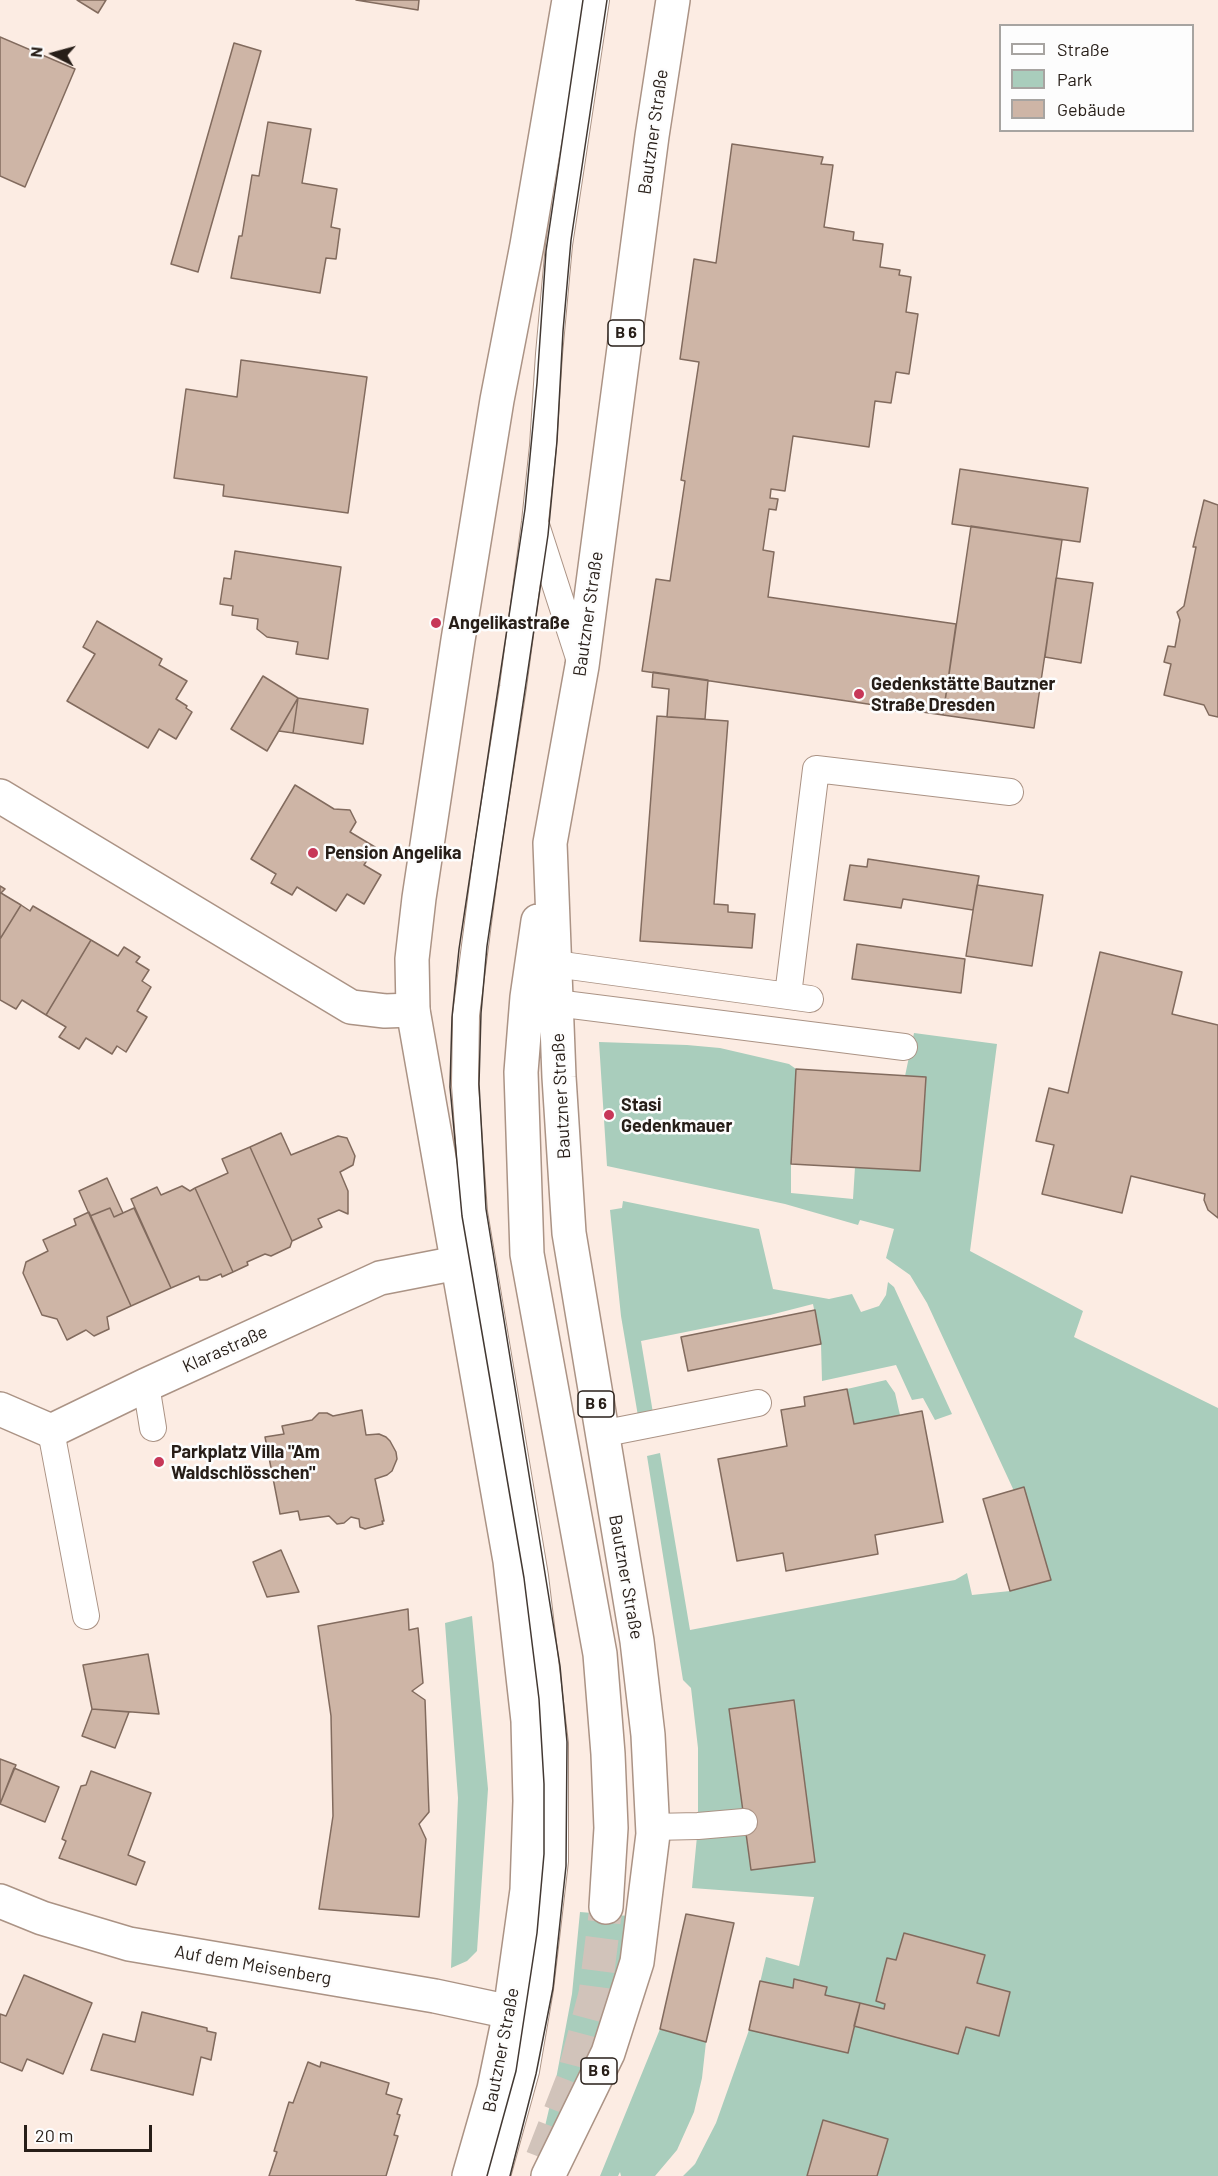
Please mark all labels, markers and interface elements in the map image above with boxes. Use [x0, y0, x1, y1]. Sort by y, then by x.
north arrow [24, 24, 84, 84]
legend [999, 24, 1194, 132]
text: Straße [1057, 38, 1109, 60]
text: N [26, 46, 46, 58]
street label: Bautzner Straße [634, 68, 672, 196]
text: Park [1057, 68, 1092, 90]
text: Gebäude [1057, 98, 1126, 120]
road number: B 6 [608, 320, 644, 346]
street label: Bautzner Straße [569, 550, 607, 678]
place label: Angelikastraße [448, 612, 570, 634]
marker: Angelikastraße [429, 616, 443, 630]
place label: Gedenkstätte Bautzner Straße Dresden [871, 673, 1055, 716]
marker: Gedenkstätte Bautzner Straße Dresden [852, 687, 866, 701]
place label: Pension Angelika [325, 842, 461, 864]
marker: Pension Angelika [306, 846, 320, 860]
street label: Bautzner Straße [547, 1032, 575, 1160]
place label: Stasi Gedenkmauer [621, 1094, 732, 1136]
marker: Stasi Gedenkmauer [602, 1108, 616, 1122]
street label: Klarastraße [179, 1321, 271, 1377]
road number: B 6 [578, 1391, 614, 1417]
place label: Parkplatz Villa "Am Waldschlösschen" [171, 1441, 320, 1484]
marker: Parkplatz Villa "Am Waldschlösschen" [152, 1455, 166, 1469]
street label: Bautzner Straße [604, 1513, 648, 1641]
street label: Auf dem Meisenberg [173, 1941, 333, 1989]
street label: Bautzner Straße [478, 1986, 524, 2114]
road number: B 6 [581, 2058, 617, 2084]
scale bar [27, 2113, 154, 2151]
text: 20 m [35, 2124, 73, 2146]

